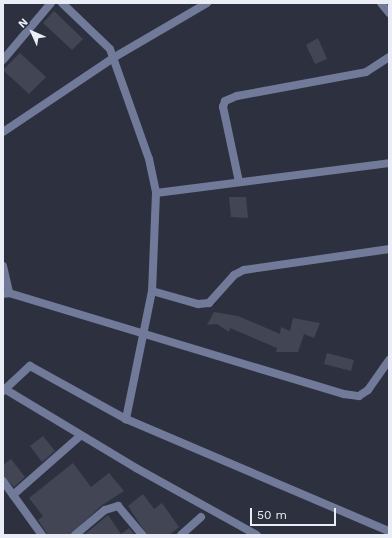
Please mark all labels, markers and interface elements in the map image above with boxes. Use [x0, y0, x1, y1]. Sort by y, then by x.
north arrow [12, 12, 52, 52]
text: N [16, 16, 31, 31]
scale bar [252, 500, 338, 526]
text: 50 m [257, 508, 287, 522]

